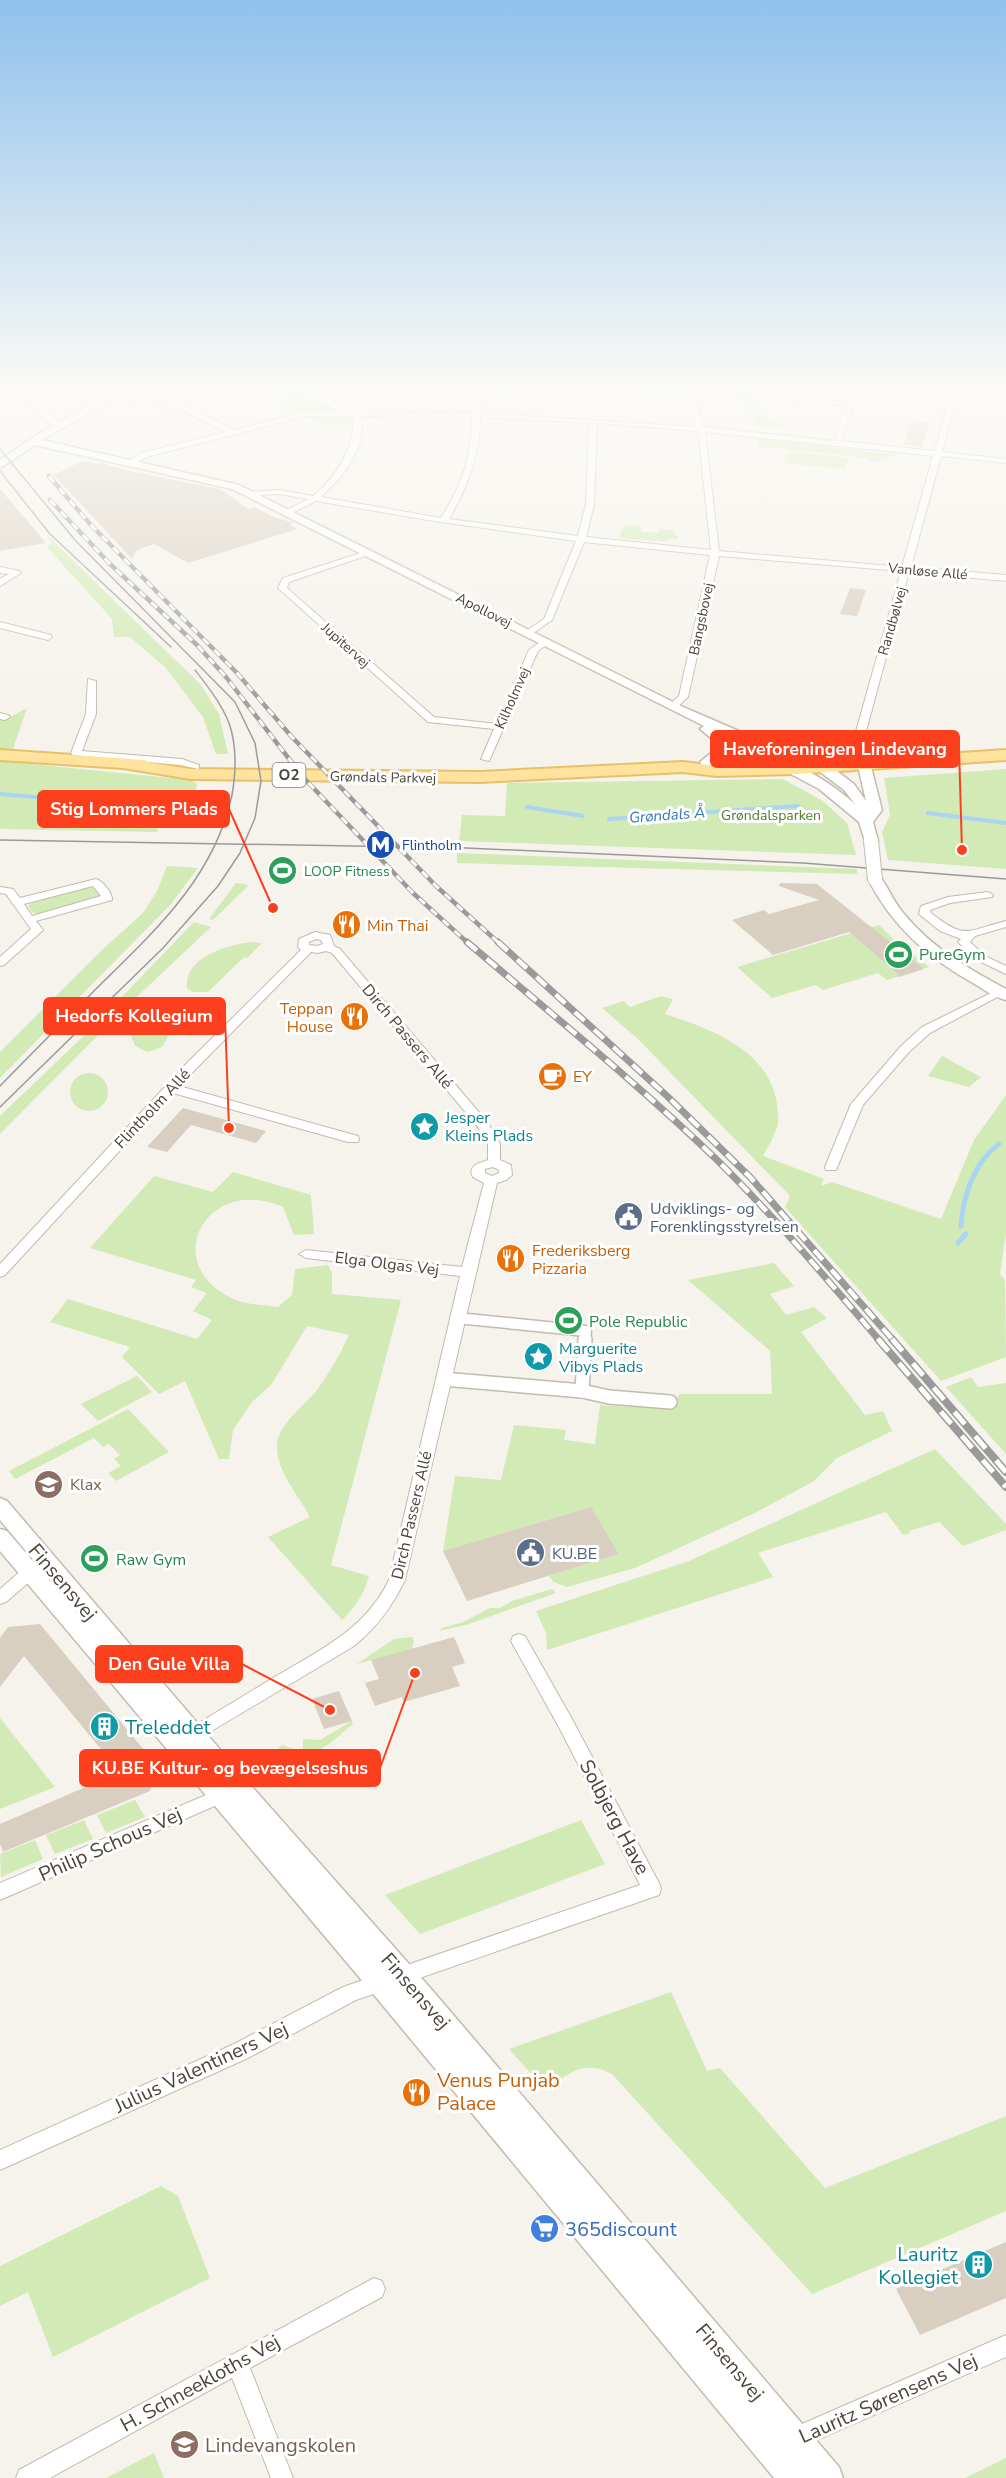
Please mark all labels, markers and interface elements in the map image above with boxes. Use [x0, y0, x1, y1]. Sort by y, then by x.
street label: Vanløse Allé [886, 558, 968, 584]
street label: Bangsbovej [685, 581, 718, 657]
street label: Randbølvej [874, 585, 911, 658]
street label: Apollovej [453, 588, 515, 633]
street label: Jupitervej [317, 618, 374, 672]
street label: Kilholmvej [490, 664, 535, 732]
callout: Haveforeningen Lindevang [711, 731, 959, 767]
text: Haveforeningen Lindevang [723, 737, 947, 761]
road number: O2 [272, 763, 306, 787]
street label: Grøndals Parkvej [330, 767, 436, 788]
callout: Stig Lommers Plads [38, 791, 229, 827]
text: Stig Lommers Plads [50, 797, 218, 821]
water label: Grøndals Å [628, 801, 706, 828]
park label: Grøndalsparken [721, 806, 821, 825]
metro station icon: Flintholm [365, 829, 397, 861]
place label: Flintholm [402, 836, 462, 855]
sports icon: LOOP Fitness [267, 855, 299, 887]
place label: LOOP Fitness [304, 862, 390, 881]
restaurant icon: Min Thai [330, 909, 362, 941]
place label: Min Thai [367, 915, 429, 937]
sports icon: PureGym [882, 938, 914, 970]
place label: PureGym [919, 944, 986, 966]
street label: Dirch Passers Allé [357, 979, 458, 1094]
callout: Hedorfs Kollegium [44, 998, 225, 1034]
place label: Teppan House [280, 998, 333, 1038]
restaurant icon: Teppan House [338, 1001, 370, 1033]
text: Hedorfs Kollegium [55, 1004, 213, 1028]
cafe icon: EY [536, 1060, 568, 1092]
street label: Flintholm Allé [110, 1064, 196, 1153]
place label: EY [573, 1066, 592, 1088]
place label: Jesper Kleins Plads [444, 1107, 533, 1147]
place icon: Jesper Kleins Plads [408, 1110, 440, 1142]
place label: Udviklings- og Forenklingsstyrelsen [650, 1198, 799, 1238]
public building icon: Udviklings- og Forenklingsstyrelsen [613, 1201, 645, 1233]
place label: Frederiksberg Pizzaria [532, 1240, 630, 1280]
restaurant icon: Frederiksberg Pizzaria [495, 1243, 527, 1275]
street label: Elga Olgas Vej [333, 1247, 440, 1281]
sports icon: Pole Republic [552, 1305, 584, 1337]
place label: Pole Republic [589, 1311, 688, 1333]
place label: Marguerite Vibys Plads [558, 1338, 643, 1378]
place icon: Marguerite Vibys Plads [522, 1341, 554, 1373]
street label: Dirch Passers Allé [387, 1449, 437, 1582]
school or university icon: Klax [33, 1468, 65, 1500]
place label: Klax [70, 1474, 102, 1496]
public building icon: KU.BE [515, 1537, 547, 1569]
street label: Finsensvej [22, 1538, 103, 1627]
sports icon: Raw Gym [79, 1543, 111, 1575]
place label: KU.BE [552, 1543, 597, 1565]
place label: Raw Gym [116, 1549, 186, 1571]
callout: Den Gule Villa [96, 1646, 242, 1682]
text: Den Gule Villa [108, 1652, 230, 1676]
building icon: Treleddet [88, 1711, 120, 1743]
place label: Treleddet [125, 1714, 212, 1741]
callout: KU.BE Kultur- og bevægelseshus [80, 1750, 380, 1786]
street label: Solbjerg Have [573, 1755, 656, 1880]
text: KU.BE Kultur- og bevægelseshus [92, 1756, 368, 1780]
street label: Philip Schous Vej [34, 1801, 186, 1888]
street label: Finsensvej [375, 1947, 456, 2035]
street label: Julius Valentiners Vej [109, 2015, 292, 2120]
place label: Venus Punjab Palace [436, 2067, 560, 2117]
restaurant icon: Venus Punjab Palace [400, 2076, 432, 2108]
supermarket icon: 365discount [528, 2213, 560, 2245]
place label: 365discount [565, 2216, 678, 2243]
place label: Lauritz Kollegiet [878, 2241, 959, 2291]
building icon: Lauritz Kollegiet [963, 2249, 995, 2281]
street label: Finsensvej [689, 2318, 770, 2407]
street label: H. Schneekloths Vej [116, 2328, 285, 2438]
street label: Lauritz Sørensens Vej [795, 2347, 982, 2450]
school or university icon: Lindevangskolen [168, 2429, 200, 2461]
place label: Lindevangskolen [205, 2432, 356, 2459]

